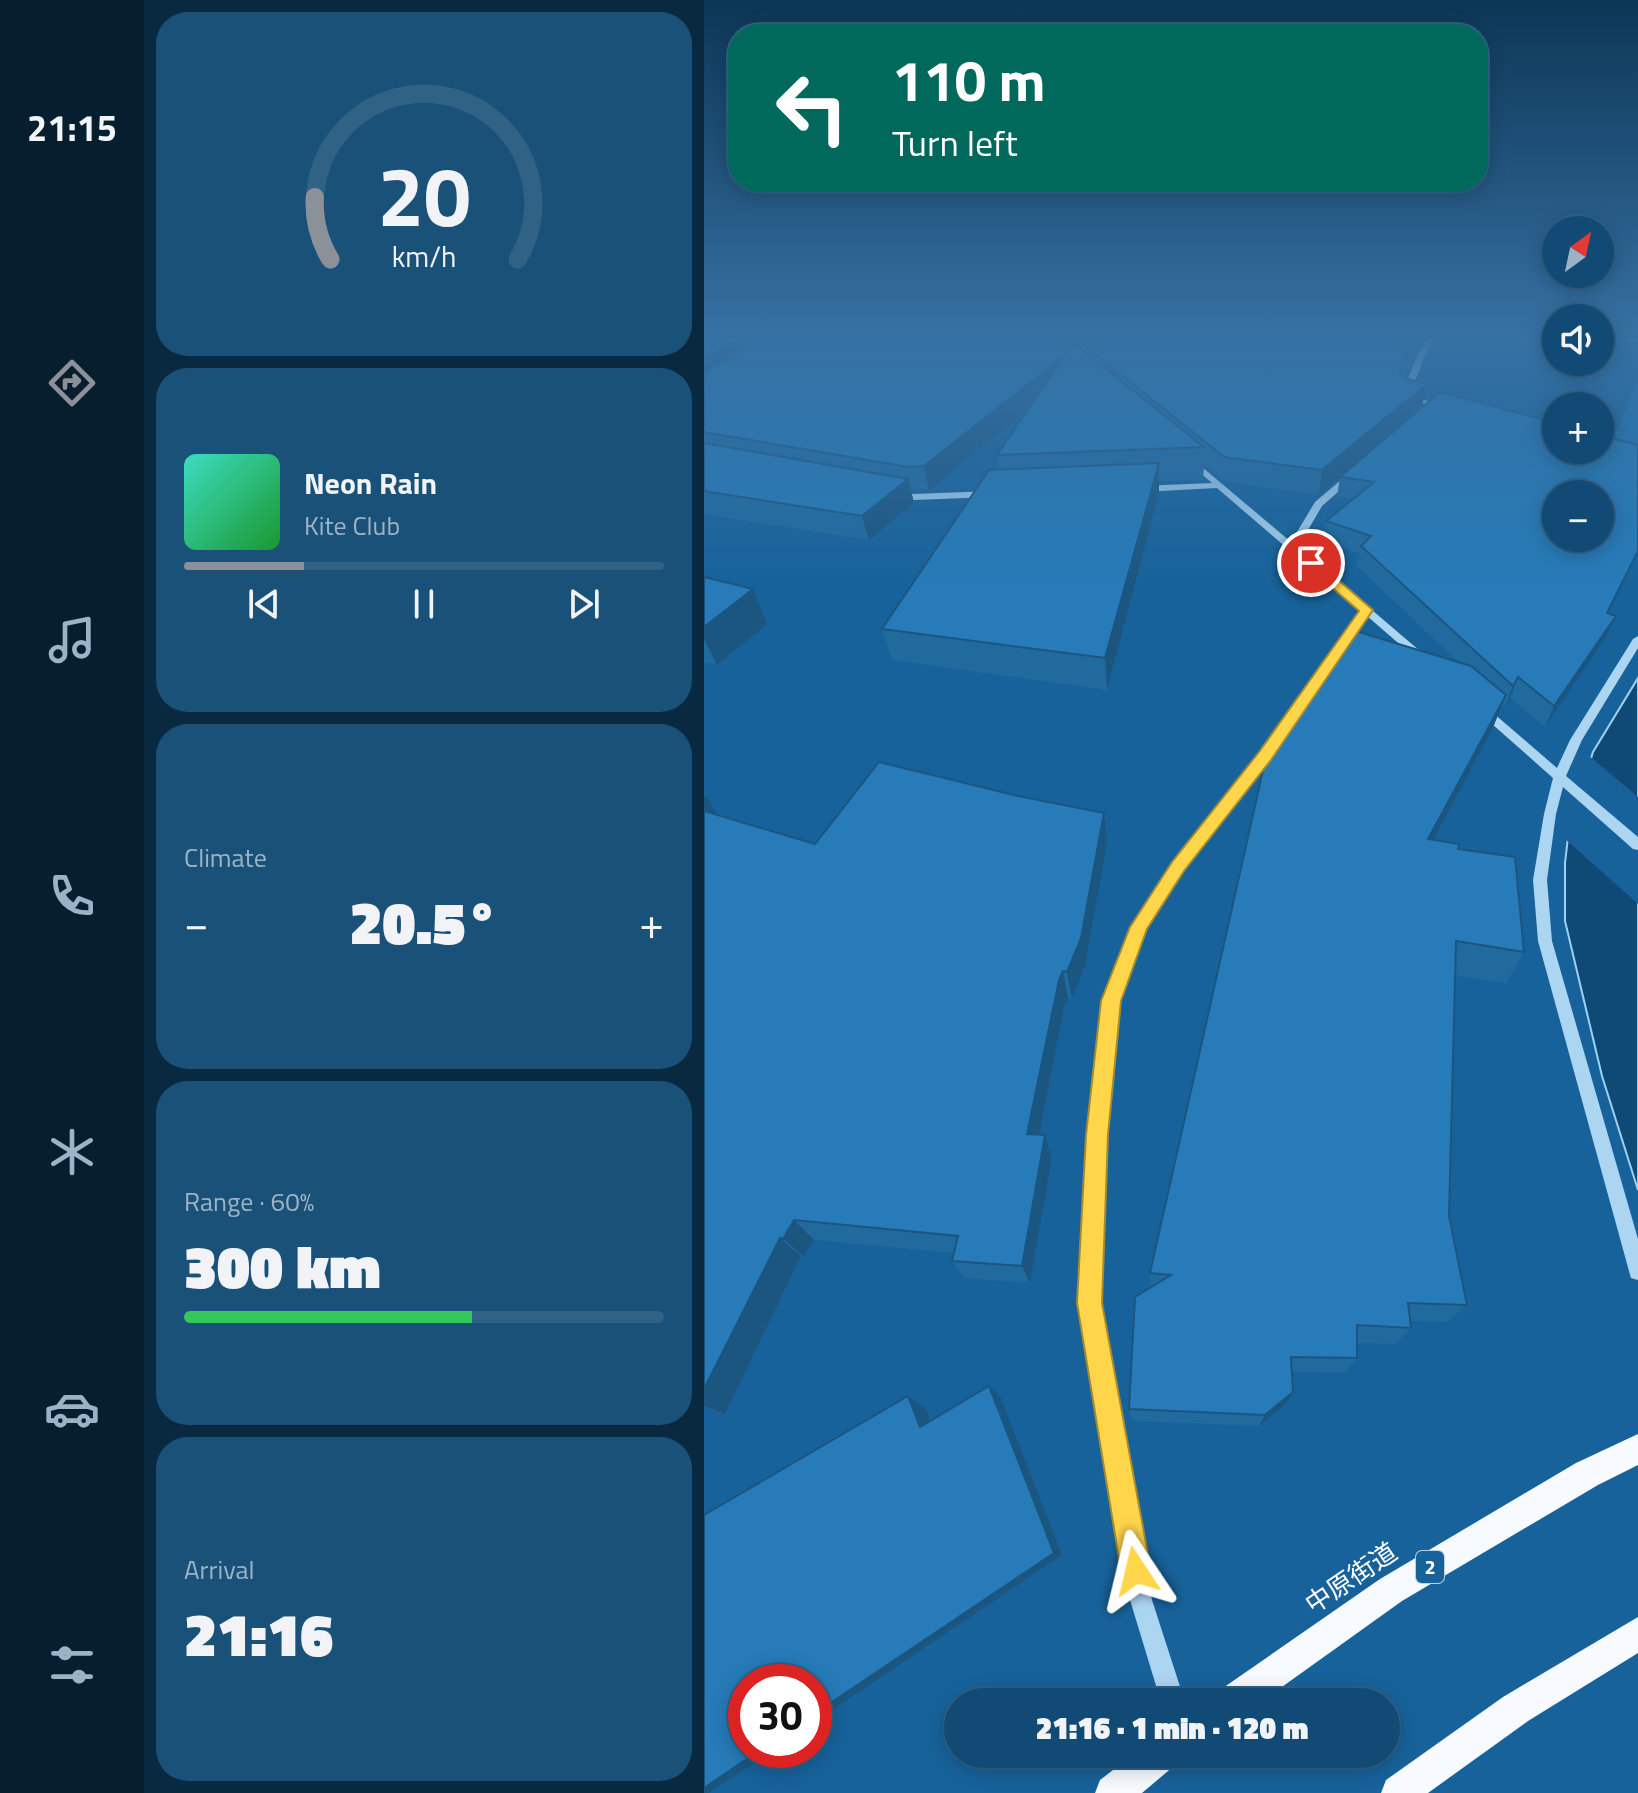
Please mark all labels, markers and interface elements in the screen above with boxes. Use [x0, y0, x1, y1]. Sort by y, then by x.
text: 110 m [892, 38, 1045, 123]
icon: left [760, 56, 864, 160]
text: 21:15 [27, 100, 117, 155]
text: Turn left [892, 115, 1018, 170]
text: 20 [377, 132, 471, 258]
north arrow [1542, 216, 1614, 288]
map controls [1542, 216, 1614, 552]
text: km/h [392, 235, 456, 278]
button: sound [1542, 304, 1614, 376]
icon: directions [44, 355, 100, 411]
button: + [1542, 392, 1614, 464]
text: Neon Rain [304, 460, 437, 506]
button: − [1542, 480, 1614, 552]
text: Kite Club [304, 506, 400, 545]
pin [1277, 529, 1345, 597]
icon: arrive [1289, 541, 1333, 585]
icon: previous [242, 582, 286, 626]
icon: pause [402, 582, 446, 626]
icon: next [562, 582, 606, 626]
icon: music [44, 612, 100, 668]
text: Climate [184, 838, 267, 877]
icon: phone [44, 868, 100, 924]
text: 20.5° [350, 876, 498, 967]
text: − [184, 889, 209, 956]
text: + [639, 889, 664, 956]
icon: climate [44, 1124, 100, 1180]
text: Range · 60% [184, 1182, 314, 1221]
text: 300 km [184, 1220, 381, 1311]
icon: car [44, 1381, 100, 1437]
position arrow [1094, 1529, 1178, 1613]
street label: 中原街道 [1297, 1532, 1405, 1623]
text: Arrival [184, 1550, 255, 1589]
road number: 2 [1416, 1551, 1444, 1583]
text: 21:16 [184, 1588, 333, 1679]
icon: filters [44, 1637, 100, 1693]
speed limit sign: 30 [728, 1664, 832, 1768]
text: 21:16 · 1 min · 120 m [1036, 1705, 1308, 1751]

